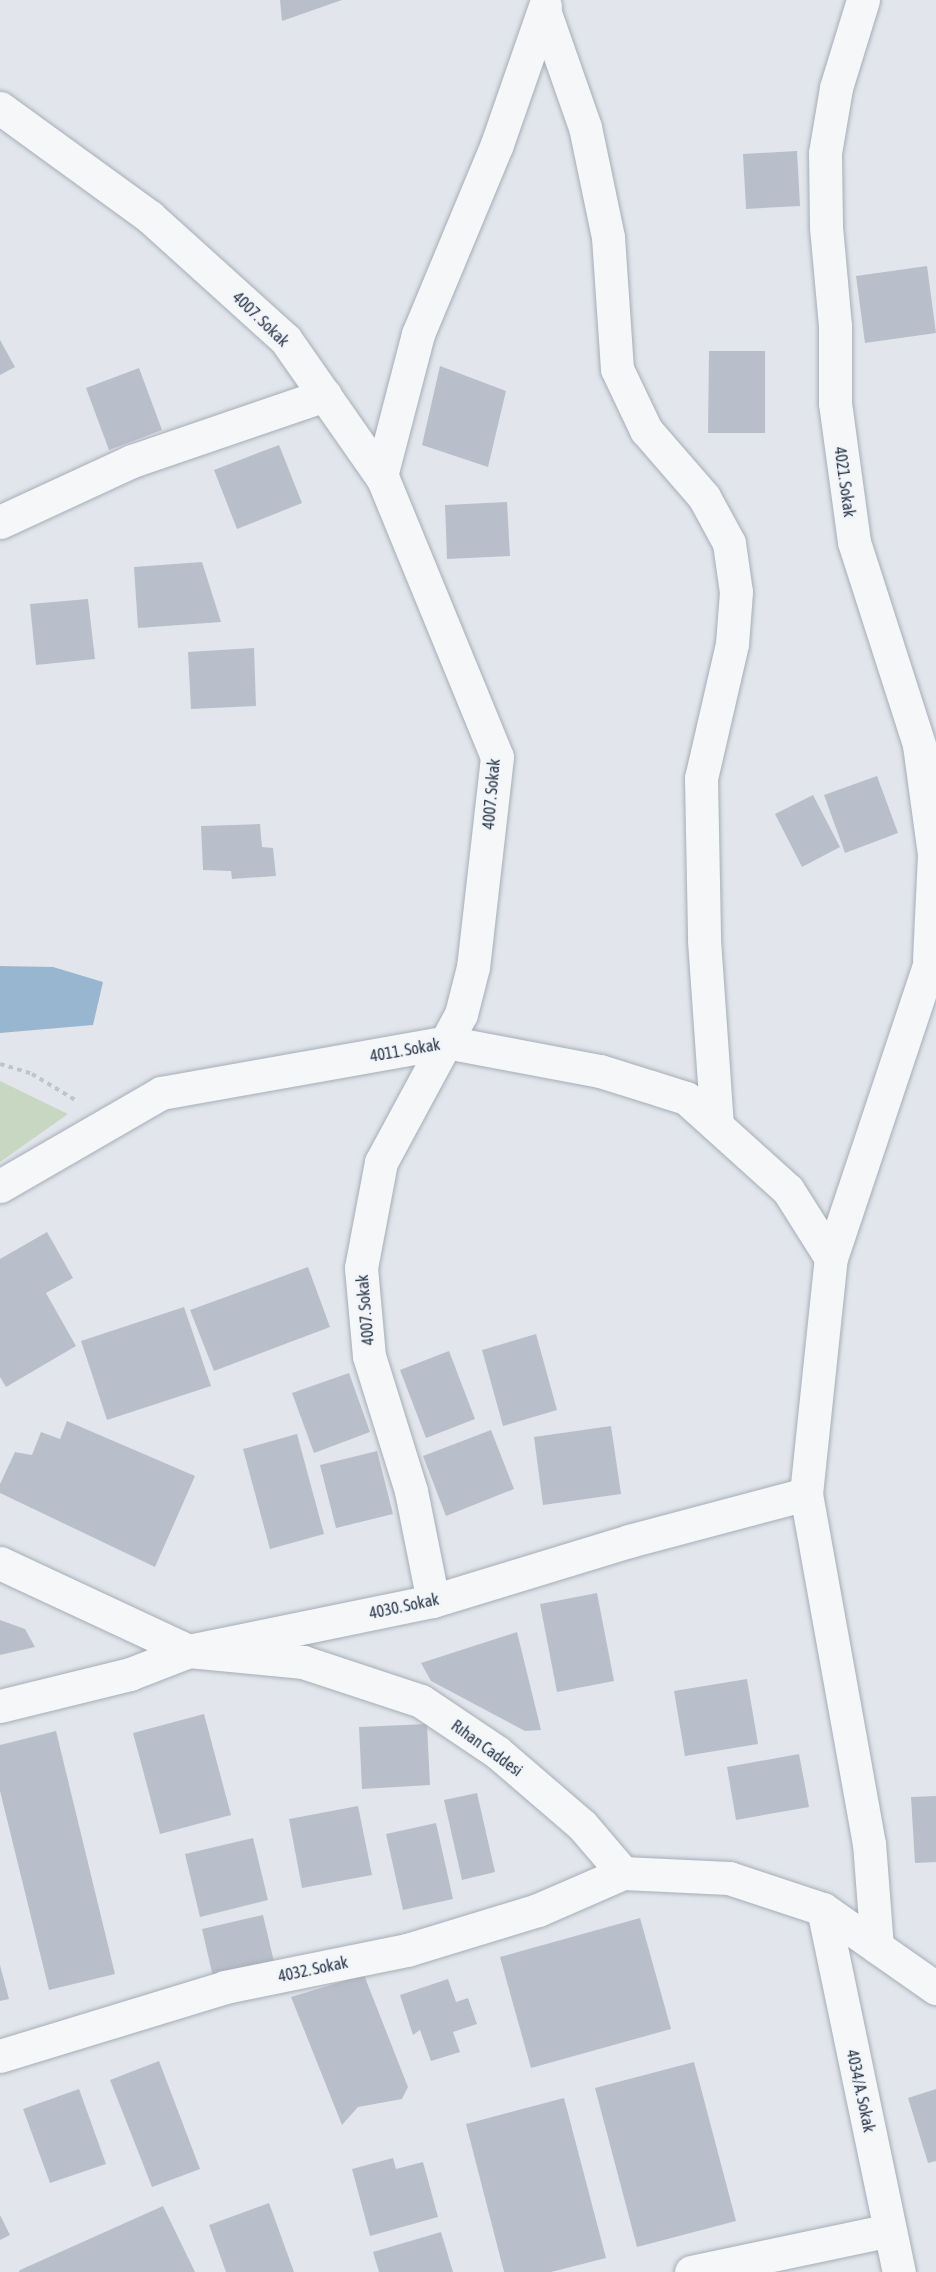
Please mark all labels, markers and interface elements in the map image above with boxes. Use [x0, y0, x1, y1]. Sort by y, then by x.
street label: 4007. Sokak [229, 287, 293, 351]
street label: 4021. Sokak [831, 446, 859, 518]
street label: 4007. Sokak [478, 758, 504, 830]
street label: 4011. Sokak [368, 1034, 442, 1066]
street label: 4007. Sokak [352, 1274, 378, 1346]
street label: 4030. Sokak [367, 1589, 441, 1623]
street label: Rıhan Caddesi [448, 1716, 526, 1780]
street label: 4032. Sokak [276, 1952, 350, 1986]
street label: 4034/A. Sokak [843, 2048, 879, 2134]

